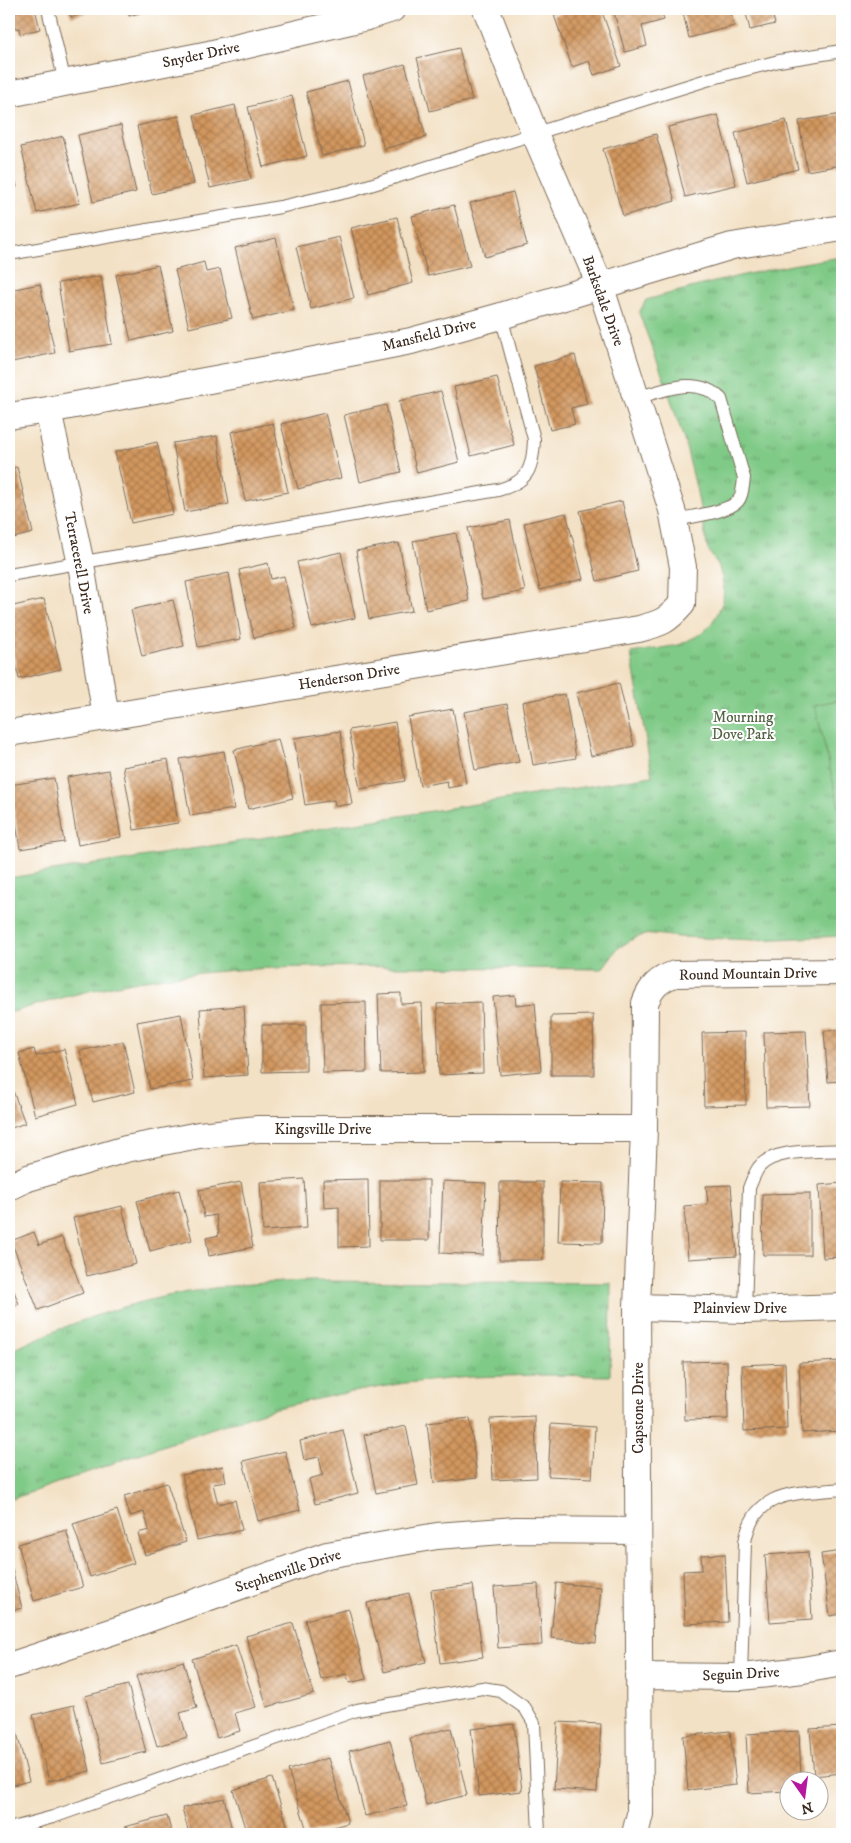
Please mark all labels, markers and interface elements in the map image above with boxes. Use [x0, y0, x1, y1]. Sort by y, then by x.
street label: Snyder Drive [161, 38, 241, 72]
street label: Barksdale Drive [578, 253, 628, 349]
street label: Mansfield Drive [380, 314, 478, 356]
street label: Terracerell Drive [60, 510, 98, 616]
street label: Henderson Drive [297, 660, 401, 694]
park label: Mourning Dove Park [712, 708, 775, 744]
street label: Round Mountain Drive [679, 963, 817, 985]
street label: Kingsville Drive [275, 1120, 371, 1139]
street label: Plainview Drive [693, 1299, 787, 1318]
street label: Capstone Drive [629, 1362, 648, 1454]
street label: Stephenville Drive [233, 1545, 343, 1597]
street label: Seguin Drive [702, 1662, 780, 1686]
north arrow [778, 1770, 828, 1820]
text: N [799, 1798, 815, 1818]

